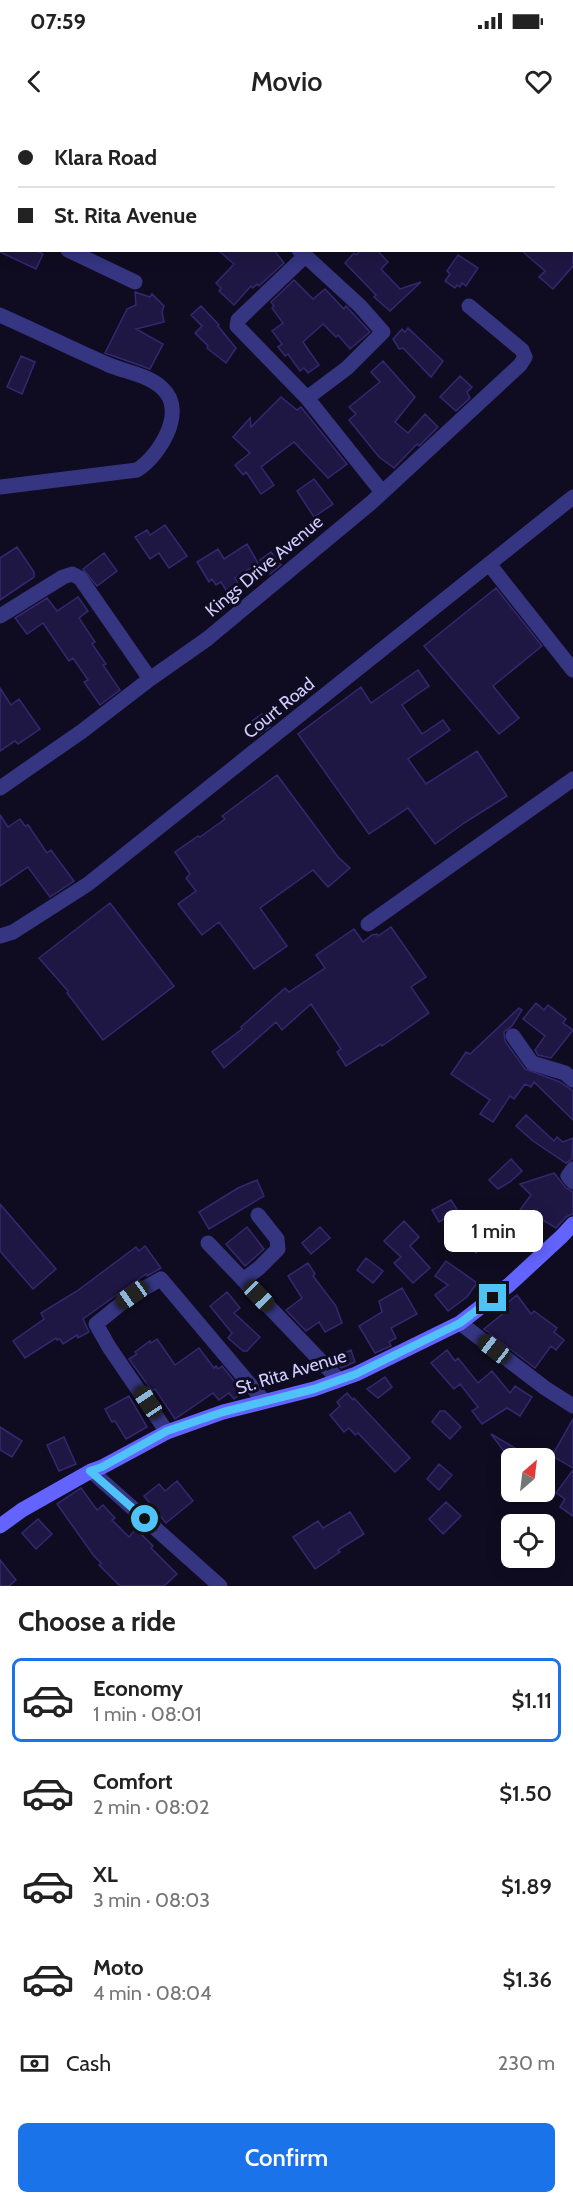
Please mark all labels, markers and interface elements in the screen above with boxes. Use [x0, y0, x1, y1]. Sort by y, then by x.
text: 07:59 [30, 8, 86, 35]
icon: back [18, 65, 51, 98]
text: Movio [251, 65, 322, 98]
icon: heart [522, 65, 555, 98]
text: Klara Road [54, 144, 157, 171]
text: St. Rita Avenue [54, 202, 197, 229]
street label: Kings Drive Avenue [201, 510, 327, 622]
street label: Court Road [239, 673, 319, 743]
callout: 1 min [444, 1211, 542, 1253]
text: 1 min [471, 1219, 516, 1243]
car [112, 1277, 152, 1313]
car [240, 1277, 278, 1315]
route end [479, 1284, 506, 1311]
car [474, 1331, 514, 1367]
street label: St. Rita Avenue [233, 1345, 349, 1399]
car [130, 1382, 166, 1422]
north arrow [501, 1448, 555, 1502]
map controls [501, 1448, 555, 1568]
route start [131, 1505, 158, 1532]
button: locate [501, 1514, 555, 1568]
text: Choose a ride [18, 1605, 176, 1638]
icon: car [21, 1673, 75, 1727]
text: Economy [93, 1675, 183, 1702]
text: $1.11 [511, 1687, 552, 1714]
text: 1 min · 08:01 [93, 1702, 201, 1726]
icon: car [21, 1766, 75, 1820]
text: Comfort [93, 1768, 172, 1795]
text: $1.50 [499, 1780, 552, 1807]
text: 2 min · 08:02 [93, 1795, 209, 1819]
icon: car [21, 1859, 75, 1913]
text: XL [93, 1861, 118, 1888]
text: $1.89 [501, 1873, 552, 1900]
text: 3 min · 08:03 [93, 1888, 210, 1912]
icon: car [21, 1952, 75, 2006]
text: Moto [93, 1954, 144, 1981]
text: $1.36 [502, 1966, 552, 1993]
text: 4 min · 08:04 [93, 1981, 212, 2005]
icon: cash [18, 2047, 51, 2080]
text: Cash [66, 2050, 111, 2077]
text: 230 m [498, 2051, 555, 2075]
button: Confirm [18, 2123, 555, 2192]

